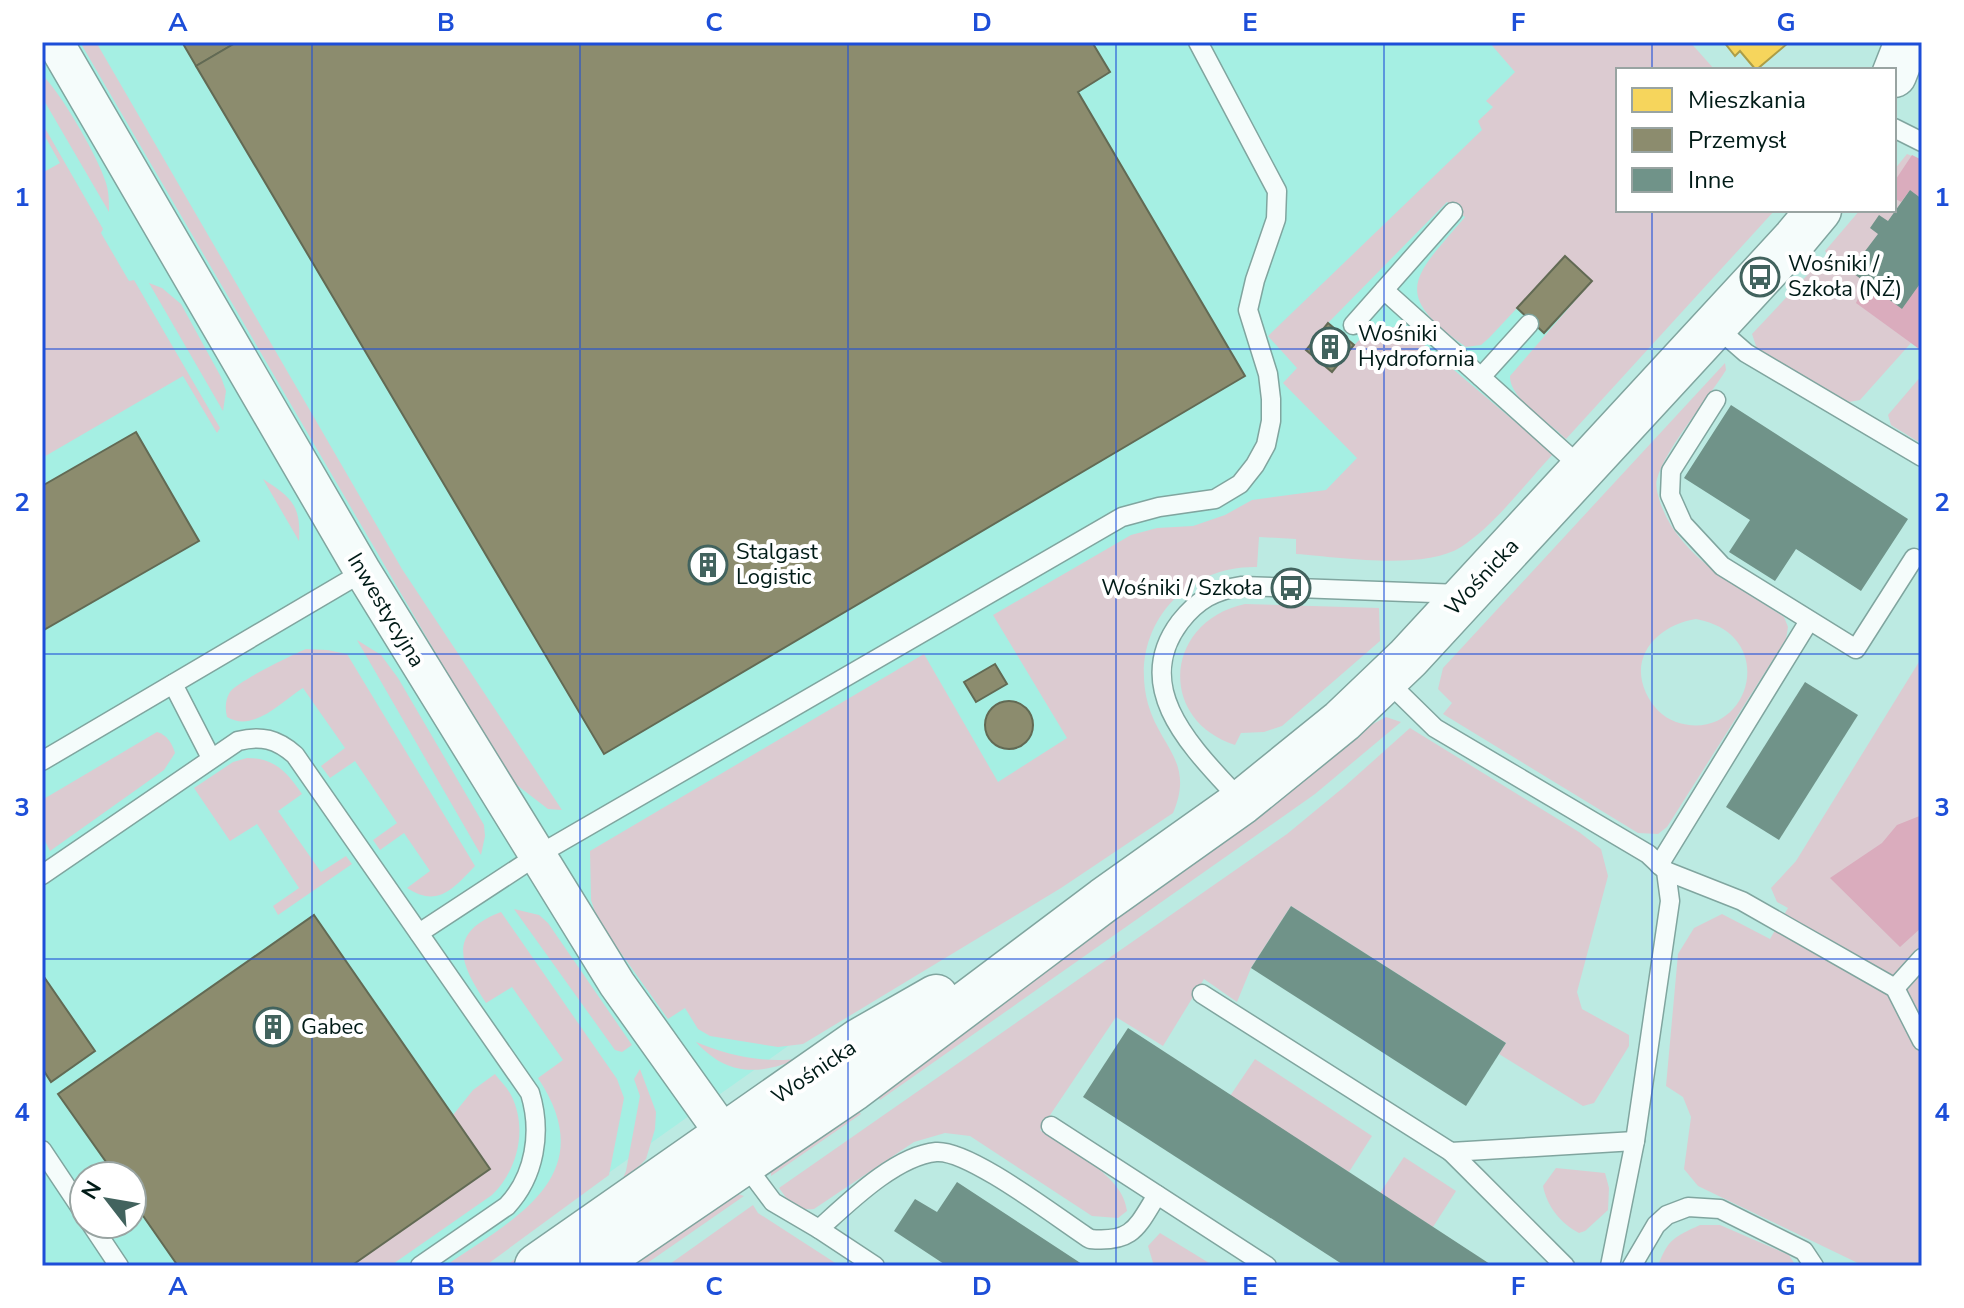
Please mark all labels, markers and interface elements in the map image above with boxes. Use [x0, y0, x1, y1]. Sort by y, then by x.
text: A [168, 5, 188, 40]
text: B [437, 5, 455, 40]
text: C [705, 5, 723, 40]
text: D [972, 5, 992, 40]
text: E [1242, 5, 1258, 40]
text: F [1511, 5, 1525, 40]
text: G [1776, 5, 1796, 40]
legend [1616, 68, 1896, 212]
text: Mieszkania [1688, 84, 1806, 116]
text: Przemysł [1688, 124, 1786, 156]
text: Inne [1688, 164, 1734, 196]
text: 1 [14, 180, 30, 215]
text: 1 [1934, 180, 1950, 215]
place label: Wośniki / Szkoła (NŻ) [1788, 249, 1902, 304]
bus stop icon: Wośniki / Szkoła (NŻ) [1739, 256, 1781, 298]
place label: Wośniki Hydrofornia [1358, 319, 1475, 374]
building icon: Wośniki Hydrofornia [1309, 326, 1351, 368]
text: 2 [14, 485, 30, 520]
text: 2 [1934, 485, 1950, 520]
street label: Wośnicka [1438, 532, 1526, 622]
place label: Stalgast Logistic [736, 537, 818, 592]
building icon: Stalgast Logistic [687, 544, 729, 586]
street label: Inwestycyjna [340, 547, 432, 673]
bus stop icon: Wośniki / Szkoła [1270, 567, 1312, 609]
place label: Wośniki / Szkoła [1101, 573, 1263, 603]
text: 3 [14, 790, 30, 825]
text: 3 [1934, 790, 1950, 825]
building icon: Gabec [252, 1006, 294, 1048]
place label: Gabec [301, 1012, 363, 1042]
street label: Wośnicka [766, 1033, 862, 1111]
text: 4 [14, 1095, 30, 1130]
text: 4 [1934, 1095, 1950, 1130]
north arrow [68, 1160, 148, 1240]
text: N [75, 1175, 109, 1205]
text: A [168, 1269, 188, 1304]
text: B [437, 1269, 455, 1304]
text: C [705, 1269, 723, 1304]
text: D [972, 1269, 992, 1304]
text: E [1242, 1269, 1258, 1304]
text: F [1511, 1269, 1525, 1304]
text: G [1776, 1269, 1796, 1304]

